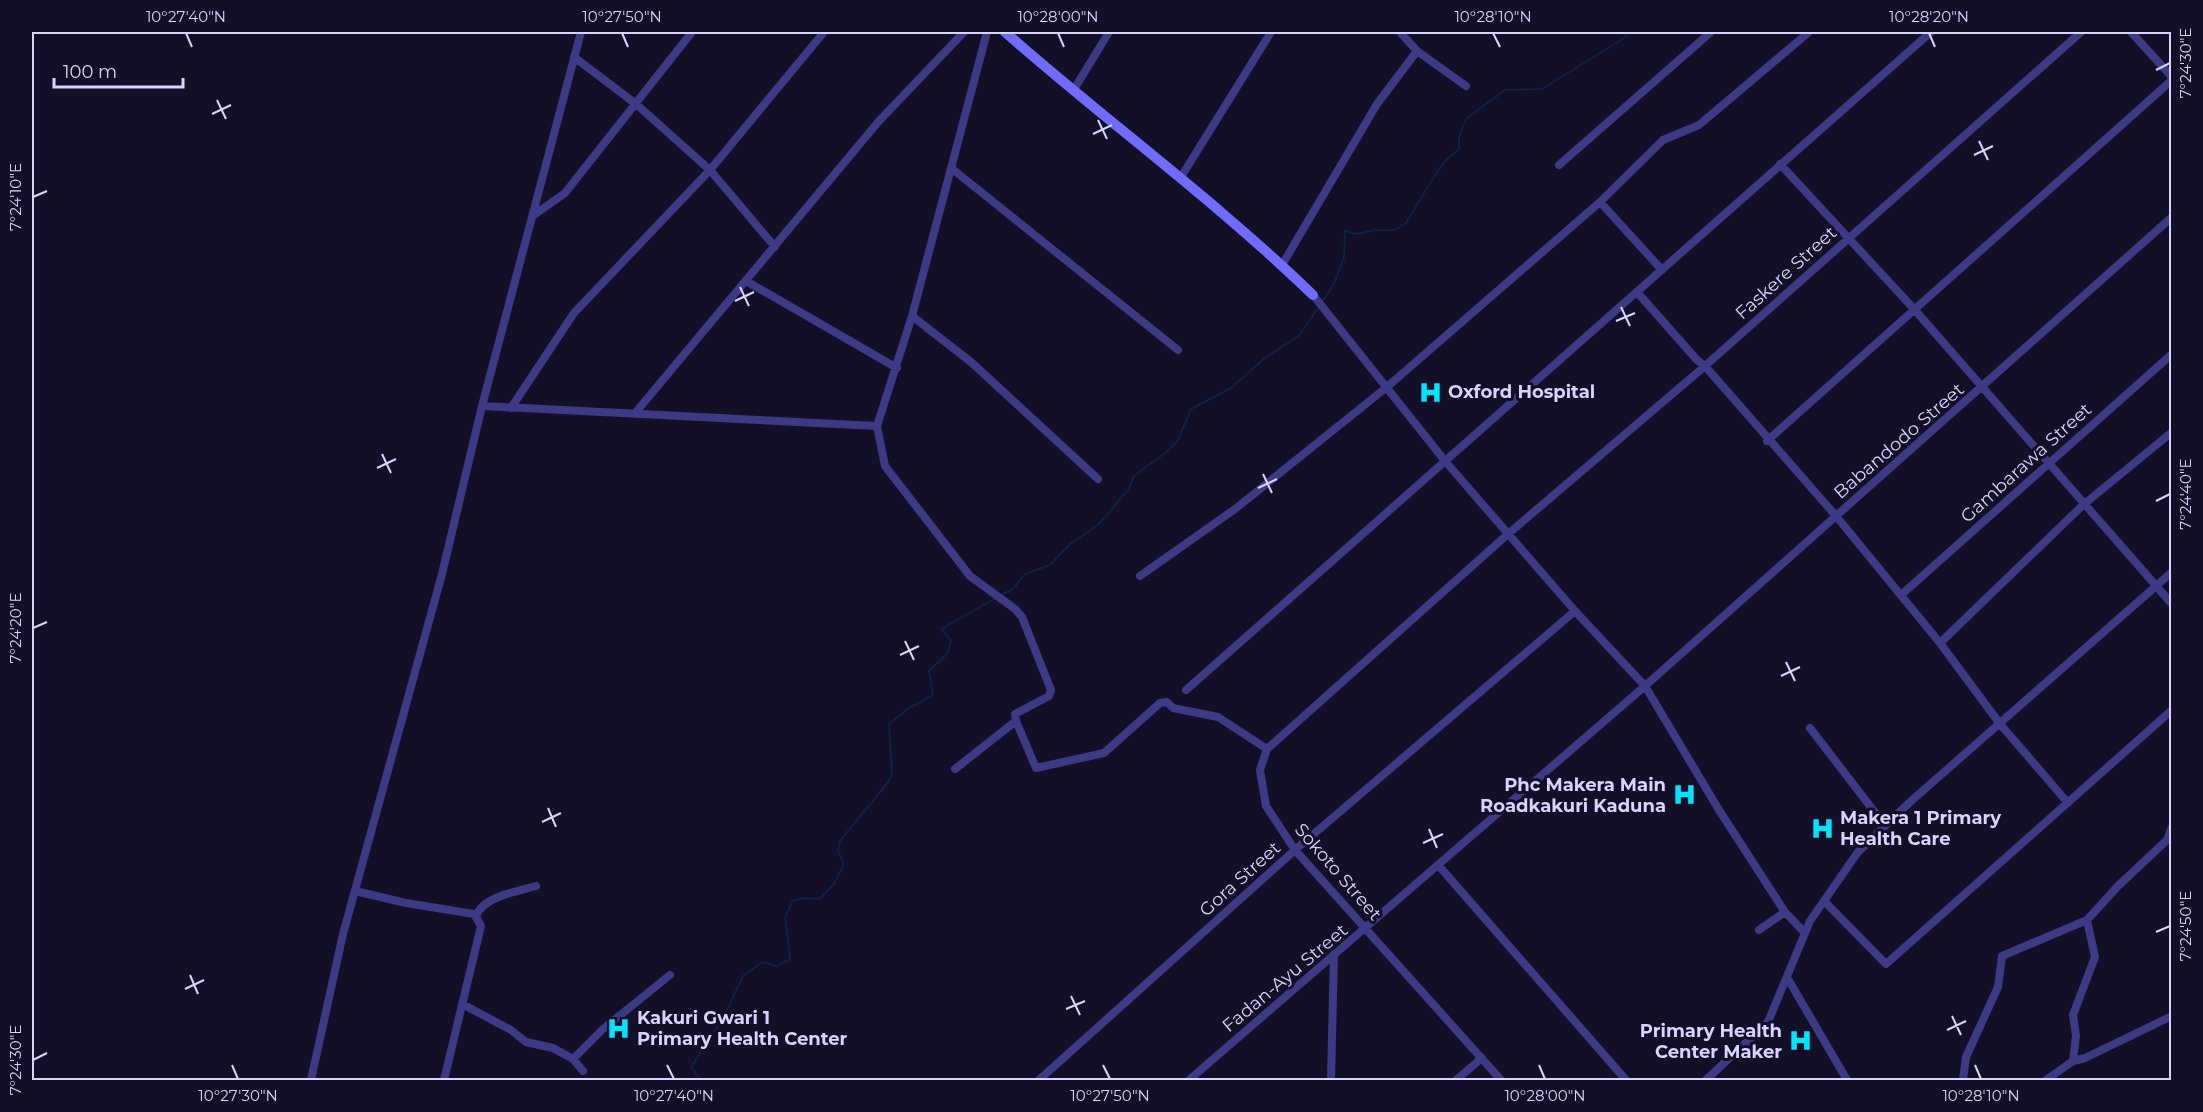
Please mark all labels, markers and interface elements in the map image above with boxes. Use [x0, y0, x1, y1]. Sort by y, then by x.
text: 10°27'40"N [146, 7, 226, 26]
text: 10°27'50"N [582, 7, 662, 26]
text: 10°28'00"N [1017, 7, 1099, 26]
text: 10°28'10"N [1454, 7, 1532, 26]
text: 10°28'20"N [1889, 7, 1969, 26]
text: 7°24'30"E [2176, 28, 2195, 98]
scale bar [54, 51, 183, 89]
text: 100 m [63, 61, 117, 83]
text: 7°24'10"E [6, 163, 25, 231]
street label: Faskere Street [1731, 222, 1841, 324]
street label: Babandodo Street [1829, 378, 1969, 504]
hospital icon: Oxford Hospital [1417, 379, 1443, 405]
place label: Oxford Hospital [1448, 381, 1595, 403]
street label: Gambarawa Street [1956, 398, 2096, 528]
text: 7°24'40"E [2176, 458, 2195, 530]
text: 7°24'20"E [6, 593, 25, 663]
place label: Phc Makera Main Roadkakuri Kaduna [1480, 774, 1666, 817]
hospital icon: Phc Makera Main Roadkakuri Kaduna [1671, 782, 1697, 808]
place label: Makera 1 Primary Health Care [1840, 807, 2001, 850]
hospital icon: Makera 1 Primary Health Care [1809, 815, 1835, 841]
street label: Sokoto Street [1290, 819, 1386, 925]
street label: Gora Street [1195, 837, 1285, 921]
text: 7°24'50"E [2176, 891, 2195, 961]
street label: Fadan-Ayu Street [1218, 919, 1352, 1037]
place label: Kakuri Gwari 1 Primary Health Center [637, 1007, 848, 1050]
hospital icon: Kakuri Gwari 1 Primary Health Center [606, 1015, 632, 1041]
place label: Primary Health Center Maker [1640, 1020, 1782, 1063]
text: 7°24'30"E [6, 1025, 25, 1095]
hospital icon: Primary Health Center Maker [1787, 1028, 1813, 1054]
text: 10°27'30"N [198, 1086, 278, 1105]
text: 10°27'40"N [634, 1086, 714, 1105]
text: 10°27'50"N [1070, 1086, 1150, 1105]
text: 10°28'00"N [1504, 1086, 1586, 1105]
text: 10°28'10"N [1942, 1086, 2020, 1105]

